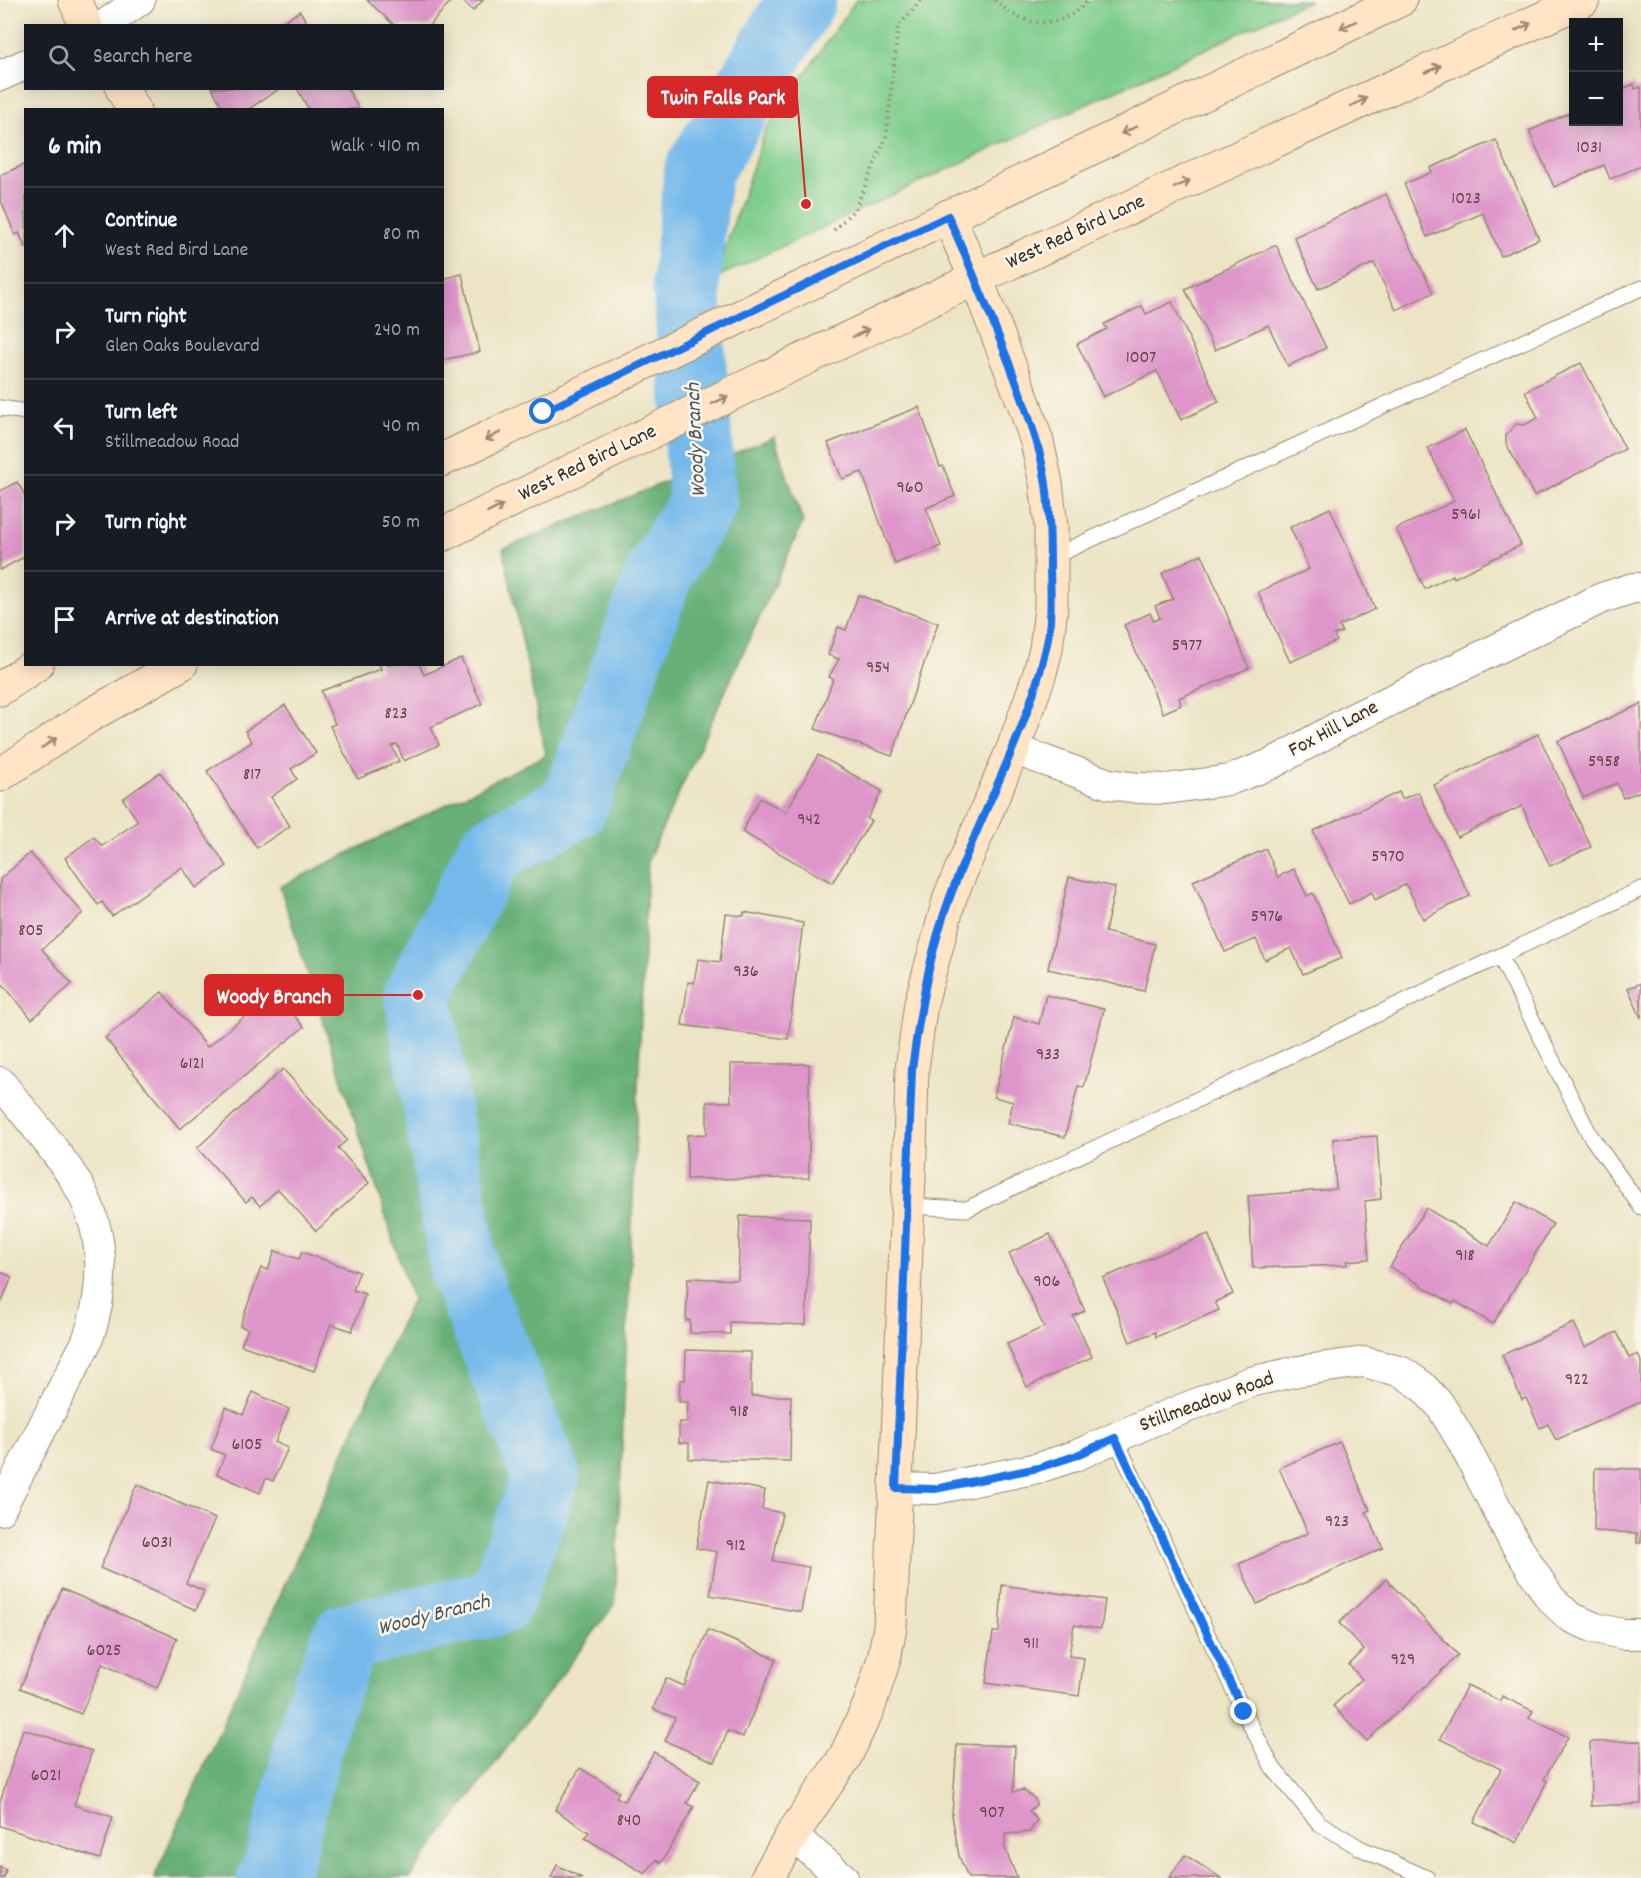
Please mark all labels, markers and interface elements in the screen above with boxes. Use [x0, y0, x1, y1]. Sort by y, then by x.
map controls [1569, 18, 1623, 126]
button: + [1569, 18, 1623, 72]
one-way arrow [1339, 20, 1357, 32]
one-way arrow [1514, 21, 1532, 33]
search box [24, 24, 444, 90]
icon: search [45, 41, 78, 74]
text: Search here [93, 42, 192, 73]
one-way arrow [1423, 62, 1441, 74]
button: − [1569, 72, 1623, 126]
callout: Twin Falls Park [648, 77, 797, 117]
text: Twin Falls Park [661, 84, 785, 115]
one-way arrow [1350, 96, 1368, 107]
one-way arrow [1120, 124, 1138, 136]
text: 6 min [48, 129, 101, 166]
text: Walk · 410 m [331, 133, 420, 161]
house number: 1031 [1576, 136, 1602, 161]
one-way arrow [1172, 177, 1190, 189]
house number: 1023 [1451, 187, 1481, 212]
street label: West Red Bird Lane [1001, 188, 1151, 278]
text: Continue [105, 206, 177, 237]
icon: ahead [48, 219, 81, 252]
text: 80 m [383, 221, 420, 249]
text: West Red Bird Lane [105, 237, 248, 265]
text: Turn right [105, 302, 187, 333]
icon: right [48, 315, 81, 348]
text: 240 m [374, 317, 420, 345]
one-way arrow [851, 327, 869, 339]
text: Glen Oaks Boulevard [105, 333, 260, 361]
house number: 1007 [1126, 346, 1156, 371]
water label: Woody Branch [678, 381, 715, 498]
one-way arrow [711, 393, 729, 405]
text: Turn left [105, 398, 177, 429]
route start [529, 398, 555, 424]
icon: left [48, 411, 81, 444]
text: 40 m [382, 413, 420, 441]
street label: West Red Bird Lane [514, 418, 662, 510]
text: Stillmeadow Road [105, 429, 239, 457]
one-way arrow [484, 431, 502, 442]
house number: 960 [897, 476, 923, 501]
one-way arrow [485, 503, 503, 514]
house number: 5961 [1451, 503, 1481, 528]
icon: right [48, 507, 81, 540]
text: Turn right [105, 508, 187, 539]
text: 50 m [382, 509, 420, 537]
icon: arrive [48, 603, 81, 636]
text: Arrive at destination [105, 604, 279, 635]
house number: 5977 [1172, 634, 1202, 659]
house number: 954 [866, 656, 890, 681]
street label: Fox Hill Lane [1284, 694, 1384, 766]
house number: 823 [384, 702, 408, 727]
one-way arrow [40, 736, 57, 748]
house number: 5958 [1588, 750, 1620, 775]
house number: 817 [243, 763, 261, 788]
house number: 942 [797, 808, 821, 833]
house number: 5970 [1371, 845, 1405, 870]
house number: 5976 [1251, 905, 1283, 930]
house number: 805 [18, 919, 44, 944]
house number: 936 [733, 960, 759, 985]
callout: Woody Branch [205, 975, 343, 1015]
text: Woody Branch [217, 983, 331, 1014]
house number: 933 [1036, 1043, 1060, 1068]
house number: 6121 [180, 1052, 204, 1077]
house number: 918 [1455, 1244, 1475, 1269]
house number: 906 [1034, 1270, 1060, 1295]
street label: Stillmeadow Road [1136, 1365, 1278, 1441]
house number: 922 [1565, 1368, 1589, 1393]
house number: 918 [729, 1400, 749, 1425]
house number: 6105 [232, 1433, 262, 1458]
house number: 923 [1325, 1510, 1349, 1535]
house number: 6031 [142, 1531, 172, 1556]
house number: 912 [726, 1534, 746, 1559]
water label: Woody Branch [375, 1587, 494, 1645]
house number: 911 [1023, 1632, 1039, 1657]
house number: 6025 [87, 1639, 121, 1664]
house number: 929 [1391, 1648, 1415, 1673]
route end [1230, 1698, 1256, 1724]
house number: 6021 [31, 1764, 61, 1789]
house number: 907 [980, 1801, 1005, 1826]
house number: 840 [617, 1809, 641, 1834]

